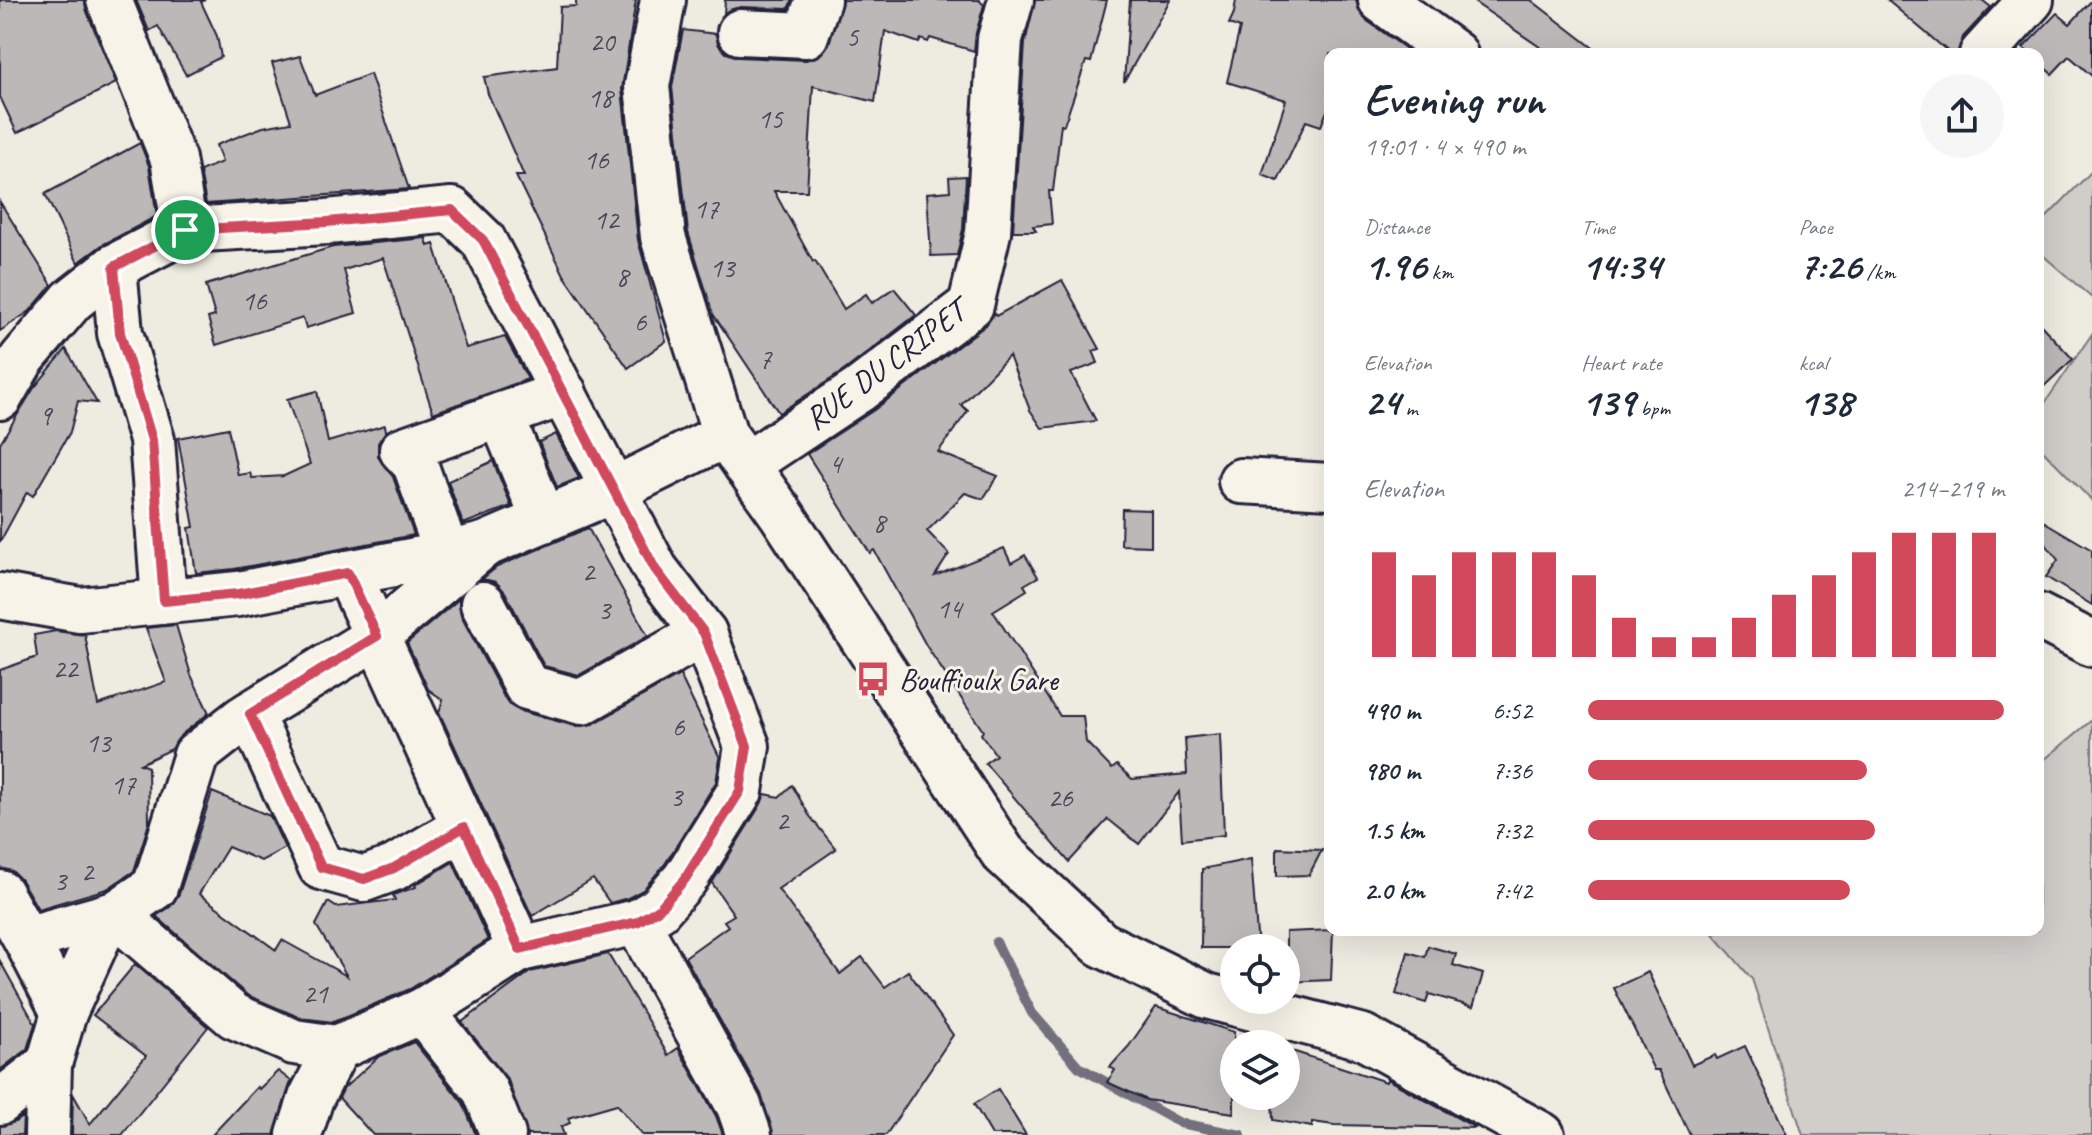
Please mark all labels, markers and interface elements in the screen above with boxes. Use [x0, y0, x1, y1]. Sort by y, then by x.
house number: 5 [846, 19, 860, 54]
house number: 20 [589, 24, 617, 59]
text: Evening run [1364, 72, 1544, 127]
button: share [1920, 74, 2004, 158]
house number: 18 [587, 80, 615, 115]
house number: 15 [757, 101, 784, 136]
text: 19:01 · 4 × 490 m [1364, 130, 1525, 163]
house number: 16 [583, 142, 610, 177]
house number: 17 [693, 191, 720, 226]
pin [151, 196, 219, 264]
house number: 12 [593, 202, 621, 237]
icon: arrive [163, 208, 207, 252]
text: Distance [1364, 213, 1430, 241]
text: Time [1581, 213, 1615, 241]
text: Pace [1799, 213, 1833, 241]
text: 1.96 [1364, 241, 1426, 291]
text: 14:34 [1581, 241, 1661, 291]
text: 7:26 [1799, 241, 1861, 291]
house number: 13 [709, 250, 737, 285]
text: km [1426, 258, 1453, 286]
text: /km [1861, 258, 1895, 286]
house number: 8 [616, 259, 631, 294]
house number: 16 [241, 283, 268, 318]
street label: RUE DU CRIPET [796, 286, 980, 439]
house number: 6 [634, 304, 648, 339]
house number: 7 [759, 341, 773, 376]
text: Elevation [1364, 349, 1432, 377]
text: Heart rate [1581, 349, 1662, 377]
text: kcal [1799, 349, 1828, 377]
text: 24 [1364, 377, 1400, 427]
text: 139 [1581, 377, 1635, 427]
text: 138 [1799, 377, 1853, 427]
text: m [1400, 394, 1418, 422]
text: bpm [1635, 394, 1670, 422]
house number: 9 [39, 398, 54, 433]
house number: 4 [829, 446, 844, 481]
text: Elevation [1364, 472, 1444, 505]
text: 214–219 m [1901, 472, 2004, 505]
house number: 8 [873, 505, 888, 540]
house number: 2 [582, 554, 597, 589]
house number: 14 [936, 591, 964, 626]
house number: 3 [598, 592, 613, 627]
house number: 22 [52, 651, 80, 686]
place label: Bouffioulx Gare [899, 659, 1060, 700]
bus stop icon: Bouffioulx Gare [854, 660, 892, 698]
text: 490 m [1364, 694, 1420, 727]
text: 6:52 [1492, 694, 1532, 727]
house number: 6 [672, 709, 686, 744]
house number: 13 [85, 725, 113, 760]
text: 980 m [1364, 754, 1420, 787]
text: 7:36 [1492, 754, 1532, 787]
house number: 17 [110, 767, 137, 802]
house number: 3 [670, 779, 685, 814]
house number: 26 [1047, 780, 1074, 815]
house number: 2 [776, 803, 791, 838]
text: 1.5 km [1364, 814, 1424, 847]
text: 7:32 [1492, 814, 1532, 847]
house number: 2 [81, 854, 96, 889]
house number: 3 [54, 863, 69, 898]
text: 2.0 km [1364, 874, 1424, 907]
text: 7:42 [1492, 874, 1532, 907]
map controls [1220, 934, 1300, 1110]
button: locate [1220, 934, 1300, 1014]
house number: 21 [302, 976, 329, 1011]
button: layers [1220, 1030, 1300, 1110]

